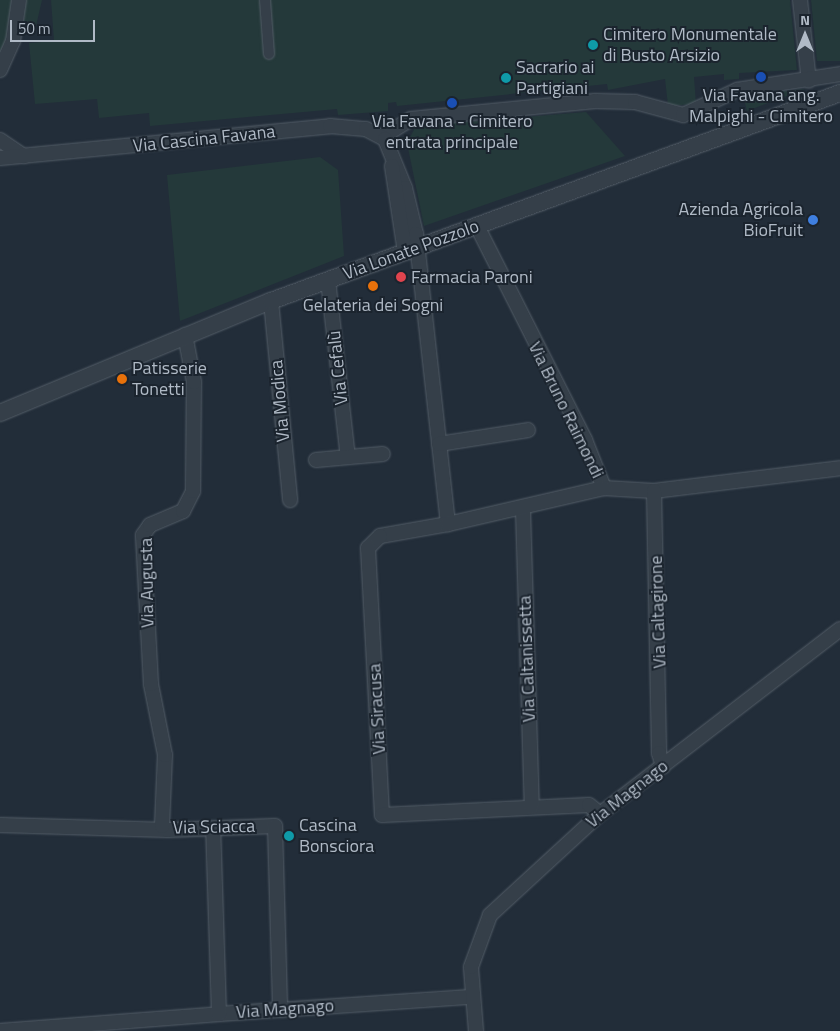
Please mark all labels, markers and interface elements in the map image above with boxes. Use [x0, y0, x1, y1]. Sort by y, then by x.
text: N [800, 9, 810, 30]
scale bar [12, 10, 98, 42]
north arrow [780, 10, 830, 60]
text: 50 m [18, 17, 51, 40]
place label: Cimitero Monumentale di Busto Arsizio [603, 24, 777, 66]
marker: Cimitero Monumentale di Busto Arsizio [587, 39, 599, 51]
place label: Sacrario ai Partigiani [516, 57, 594, 100]
marker: Via Favana ang. Malpighi - Cimitero [755, 71, 767, 83]
marker: Sacrario ai Partigiani [500, 72, 512, 84]
place label: Via Favana ang. Malpighi - Cimitero [689, 85, 833, 128]
marker: Via Favana - Cimitero entrata principale [446, 97, 458, 109]
place label: Via Favana - Cimitero entrata principale [372, 111, 532, 154]
street label: Via Cascina Favana [132, 121, 276, 157]
place label: Azienda Agricola BioFruit [678, 199, 803, 242]
marker: Azienda Agricola BioFruit [807, 214, 819, 226]
street label: Via Lonate Pozzolo [340, 215, 482, 285]
place label: Farmacia Paroni [411, 266, 533, 288]
marker: Farmacia Paroni [395, 271, 407, 283]
marker: Gelateria dei Sogni [367, 280, 379, 292]
place label: Gelateria dei Sogni [303, 294, 443, 316]
street label: Via Cefalù [323, 330, 353, 406]
street label: Via Bruno Raimondi [524, 338, 608, 482]
place label: Patisserie Tonetti [132, 358, 207, 400]
street label: Via Modica [266, 359, 294, 443]
marker: Patisserie Tonetti [116, 373, 128, 385]
street label: Via Augusta [135, 538, 159, 628]
street label: Via Caltagirone [645, 555, 671, 669]
street label: Via Caltanissetta [514, 595, 540, 723]
street label: Via Siracusa [364, 663, 390, 755]
street label: Via Magnago [582, 755, 672, 833]
street label: Via Sciacca [173, 815, 255, 839]
place label: Cascina Bonsciora [299, 815, 374, 858]
marker: Cascina Bonsciora [283, 830, 295, 842]
street label: Via Magnago [235, 995, 335, 1023]

